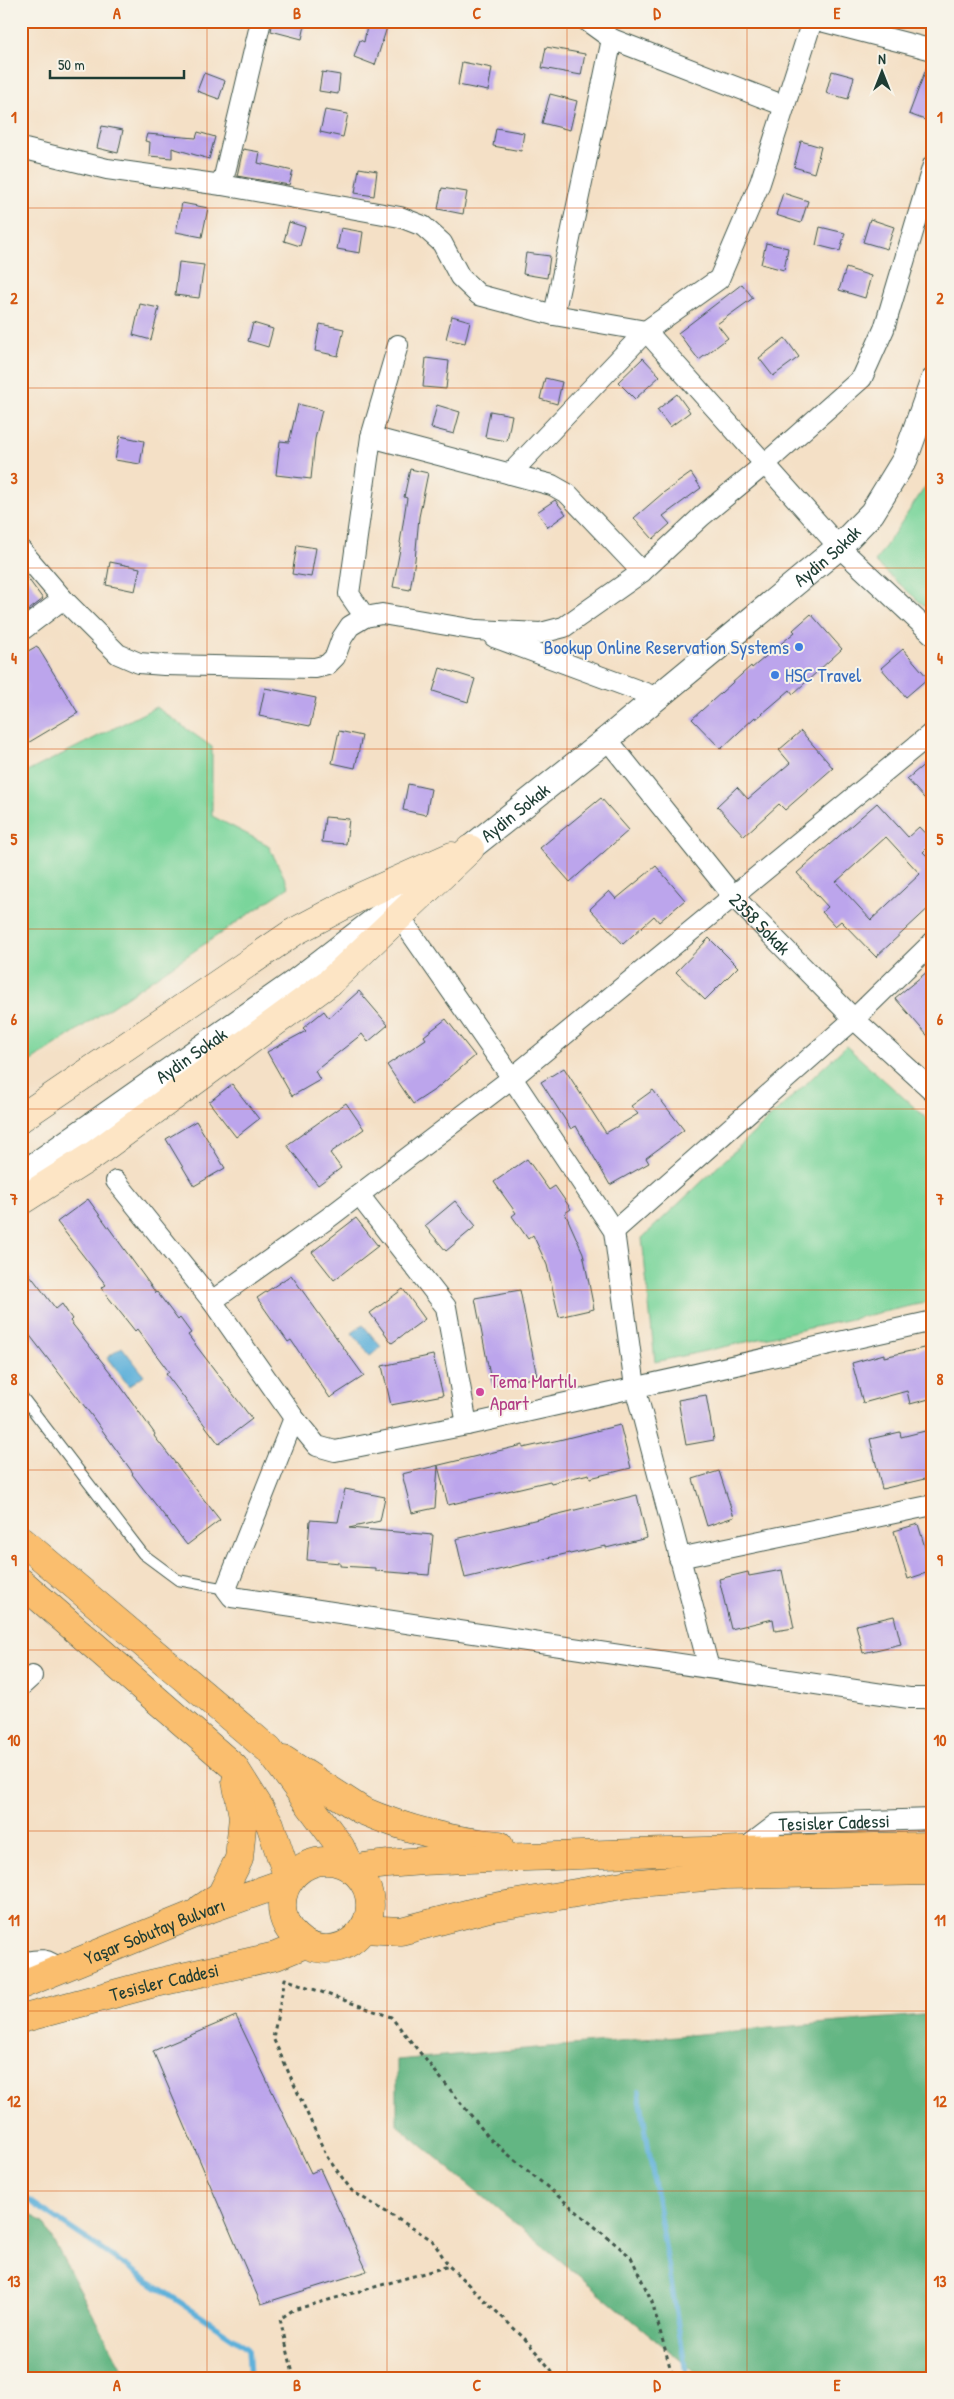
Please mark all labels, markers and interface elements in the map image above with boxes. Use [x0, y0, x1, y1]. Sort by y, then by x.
text: A [113, 2, 121, 24]
text: B [293, 2, 301, 24]
text: C [473, 2, 482, 24]
text: D [653, 2, 661, 24]
text: E [833, 2, 841, 24]
scale bar [50, 48, 184, 80]
north arrow [856, 48, 906, 98]
text: N [878, 49, 886, 68]
text: 50 m [58, 54, 85, 75]
text: 1 [11, 106, 17, 128]
text: 1 [937, 106, 943, 128]
text: 2 [10, 287, 18, 309]
text: 2 [936, 287, 944, 309]
text: 3 [10, 467, 18, 489]
text: 3 [936, 467, 944, 489]
street label: Aydin Sokak [788, 519, 867, 592]
place label: Bookup Online Reservation Systems [544, 634, 789, 660]
marker: Bookup Online Reservation Systems [793, 641, 805, 653]
text: 4 [11, 647, 17, 669]
text: 4 [937, 647, 943, 669]
place label: HSC Travel [785, 662, 862, 688]
marker: HSC Travel [769, 669, 781, 681]
street label: Aydin Sokak [475, 777, 555, 848]
text: 5 [11, 828, 18, 850]
text: 5 [937, 828, 944, 850]
street label: 2358 Sokak [724, 887, 797, 960]
text: 6 [11, 1008, 18, 1030]
text: 6 [937, 1008, 944, 1030]
street label: Aydin Sokak [150, 1021, 232, 1089]
text: 7 [9, 1188, 18, 1210]
text: 7 [935, 1188, 944, 1210]
text: 8 [11, 1368, 18, 1390]
place label: Tema Martılı Apart [490, 1368, 577, 1416]
text: 8 [937, 1368, 944, 1390]
marker: Tema Martılı Apart [474, 1386, 486, 1398]
text: 9 [11, 1549, 17, 1571]
text: 9 [937, 1549, 943, 1571]
text: 10 [8, 1729, 20, 1751]
text: 10 [934, 1729, 946, 1751]
street label: Tesisler Cadessi [778, 1807, 890, 1837]
street label: Yaşar Sobutay Bulvarı [80, 1892, 228, 1971]
text: 11 [8, 1909, 20, 1931]
text: 11 [934, 1909, 946, 1931]
street label: Tesisler Caddesi [107, 1956, 221, 2008]
text: 12 [7, 2090, 21, 2112]
text: 12 [933, 2090, 947, 2112]
text: 13 [8, 2270, 20, 2292]
text: 13 [934, 2270, 946, 2292]
text: A [113, 2374, 121, 2396]
text: B [293, 2374, 301, 2396]
text: C [473, 2374, 482, 2396]
text: D [653, 2374, 661, 2396]
text: E [833, 2374, 841, 2396]

